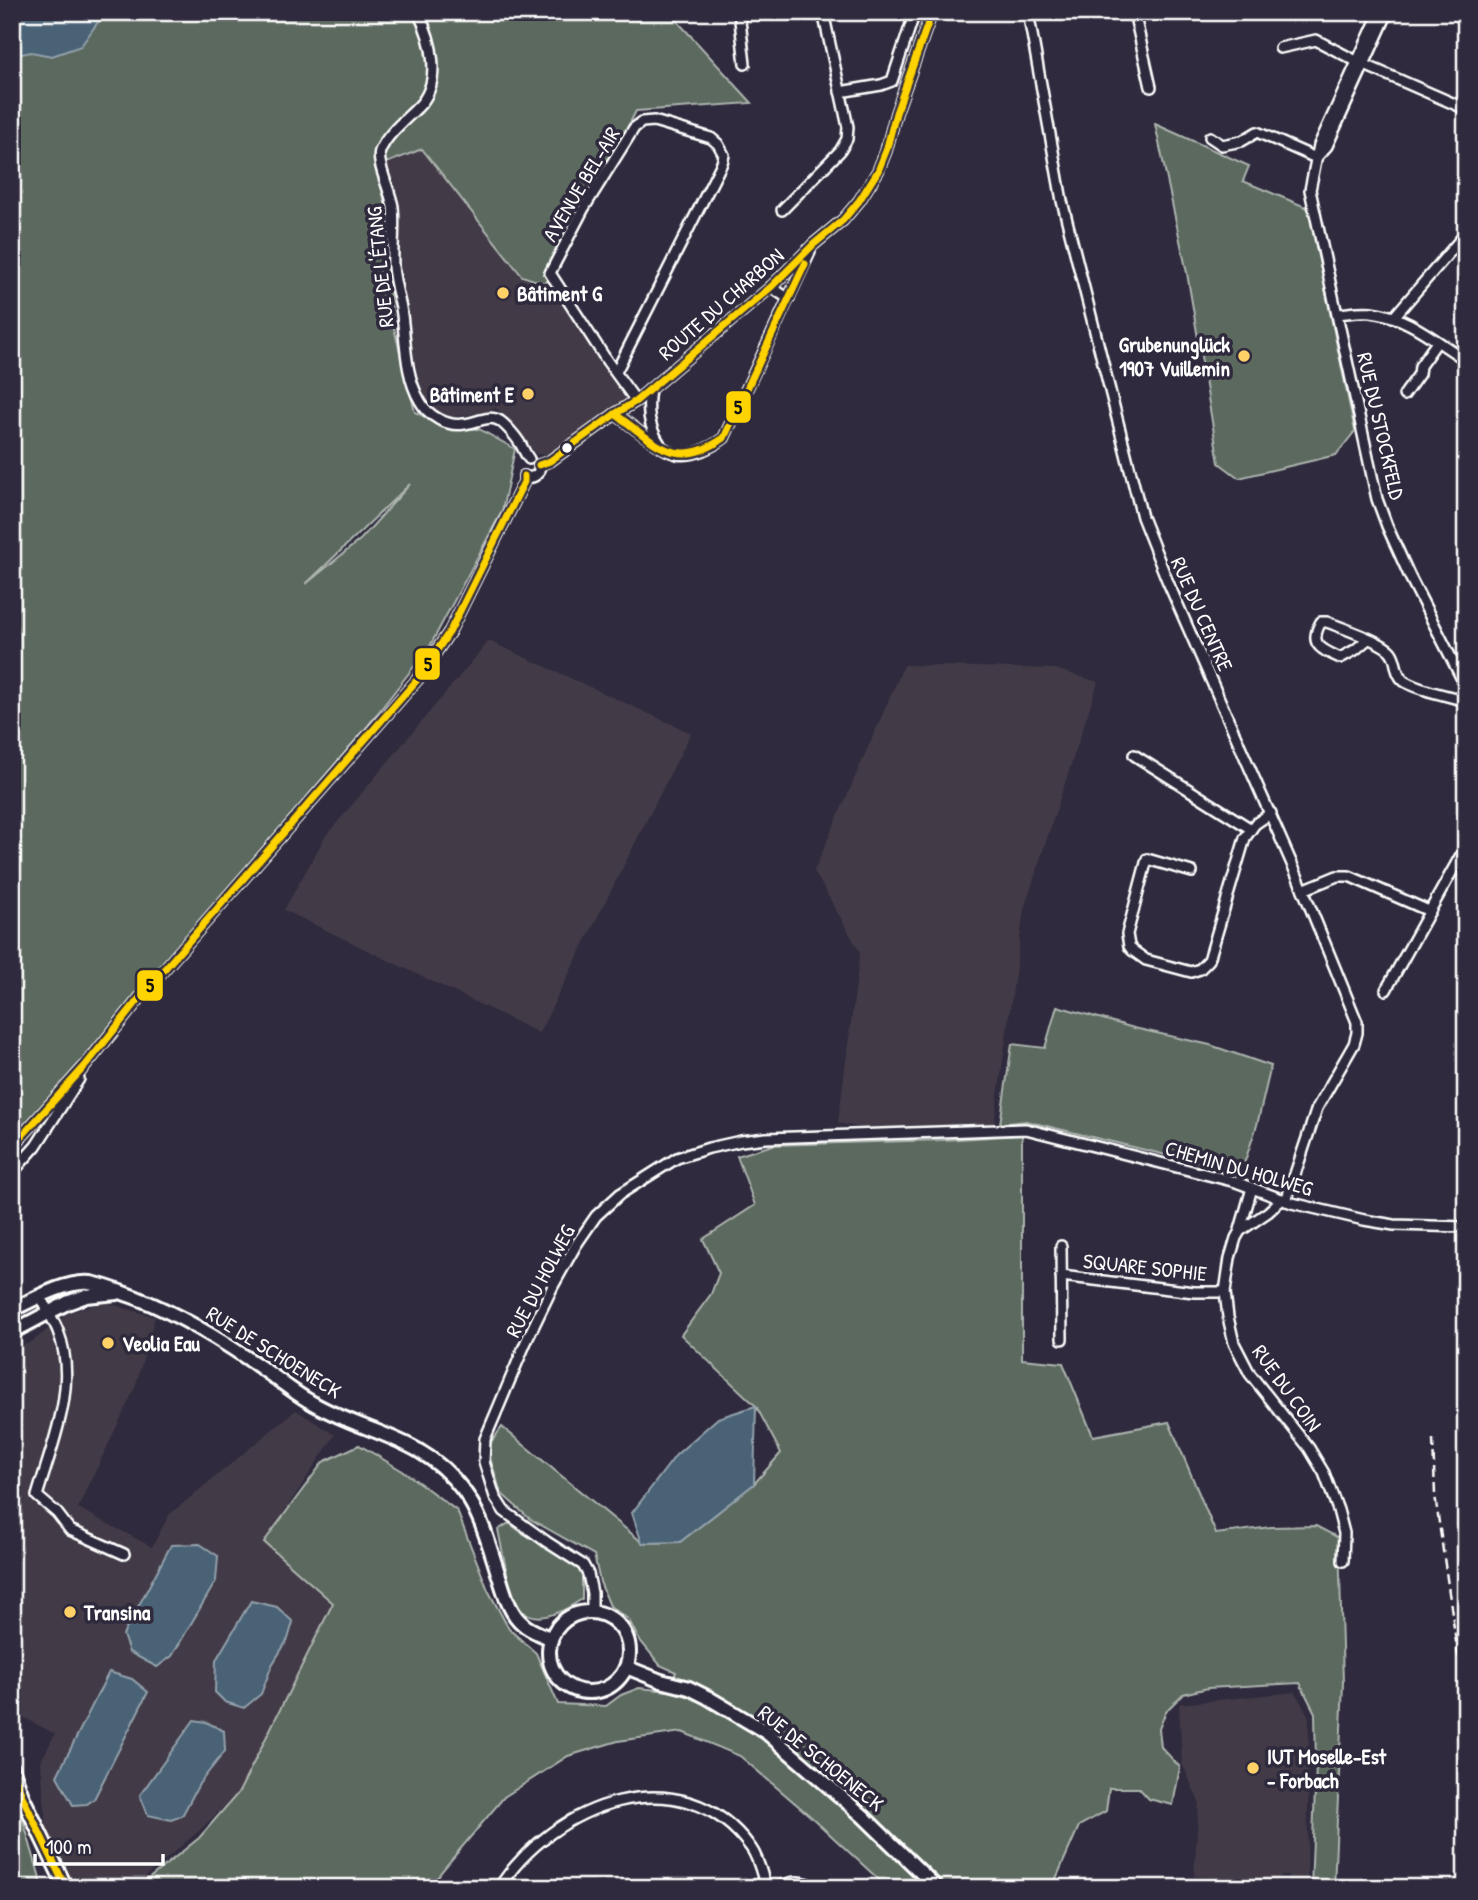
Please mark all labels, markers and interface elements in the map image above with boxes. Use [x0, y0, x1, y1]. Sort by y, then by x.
street label: AVENUE BEL-AIR [535, 121, 627, 247]
street label: RUE DE L'ÉTANG [359, 205, 401, 329]
street label: ROUTE DU CHARBON [652, 241, 790, 367]
place label: Bâtiment G [517, 279, 603, 308]
marker: Bâtiment G [495, 285, 511, 301]
place label: Grubenunglück 1907 Vuillemin [1119, 330, 1230, 383]
marker: Grubenunglück 1907 Vuillemin [1236, 348, 1252, 364]
street label: RUE DU STOCKFELD [1350, 350, 1412, 502]
place label: Bâtiment E [430, 380, 515, 409]
marker: Bâtiment E [520, 386, 536, 402]
line badge: 5 [725, 390, 752, 424]
text: 5 [734, 394, 743, 420]
unlabelled marker [560, 441, 574, 455]
street label: RUE DU CENTRE [1164, 552, 1240, 676]
line badge: 5 [414, 647, 441, 681]
text: 5 [424, 651, 433, 677]
line badge: 5 [136, 969, 164, 1002]
text: 5 [146, 972, 155, 998]
street label: CHEMIN DU HOLWEG [1162, 1133, 1316, 1203]
street label: RUE DU HOLWEG [498, 1220, 582, 1342]
street label: SQUARE SOPHIE [1082, 1246, 1208, 1288]
street label: RUE DE SCHOENECK [201, 1299, 347, 1405]
place label: Veolia Eau [122, 1329, 200, 1358]
marker: Veolia Eau [100, 1335, 116, 1351]
street label: RUE DU COIN [1246, 1339, 1328, 1437]
place label: Transina [83, 1598, 151, 1627]
marker: Transina [62, 1604, 78, 1620]
street label: RUE DE SCHOENECK [752, 1698, 890, 1818]
place label: IUT Moselle-Est - Forbach [1267, 1742, 1387, 1795]
marker: IUT Moselle-Est - Forbach [1245, 1760, 1261, 1776]
scale bar [35, 1823, 163, 1867]
text: 100 m [46, 1832, 92, 1861]

